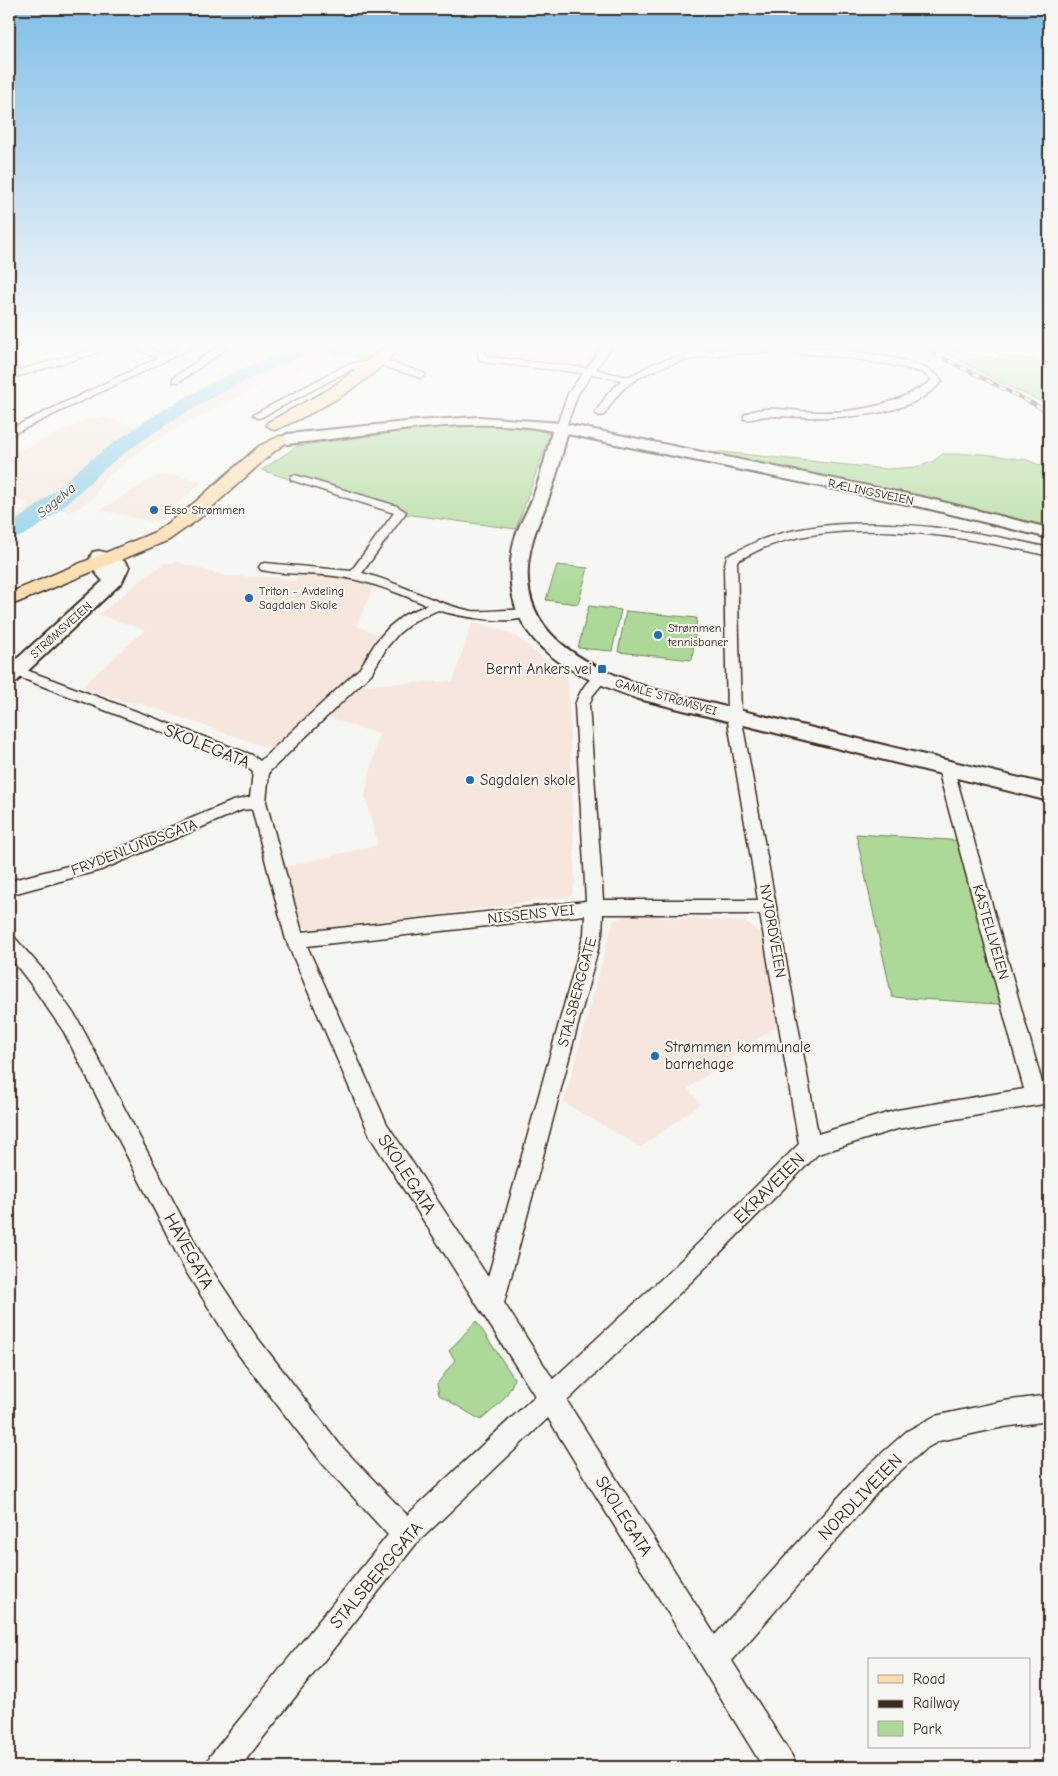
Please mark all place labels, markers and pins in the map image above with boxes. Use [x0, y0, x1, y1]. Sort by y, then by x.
place label: Esso Strømmen [164, 503, 245, 517]
marker: Esso Strømmen [148, 504, 160, 516]
place label: Triton - Avdeling Sagdalen Skole [259, 584, 344, 612]
marker: Triton - Avdeling Sagdalen Skole [243, 592, 255, 604]
place label: Strømmen tennisbaner [667, 621, 728, 649]
marker: Strømmen tennisbaner [652, 629, 664, 641]
place label: Bernt Ankers vei [486, 660, 592, 678]
marker: Bernt Ankers vei [596, 663, 608, 675]
place label: Sagdalen skole [480, 771, 576, 789]
marker: Sagdalen skole [464, 774, 476, 786]
place label: Strømmen kommunale barnehage [665, 1038, 811, 1073]
marker: Strømmen kommunale barnehage [649, 1050, 661, 1062]

